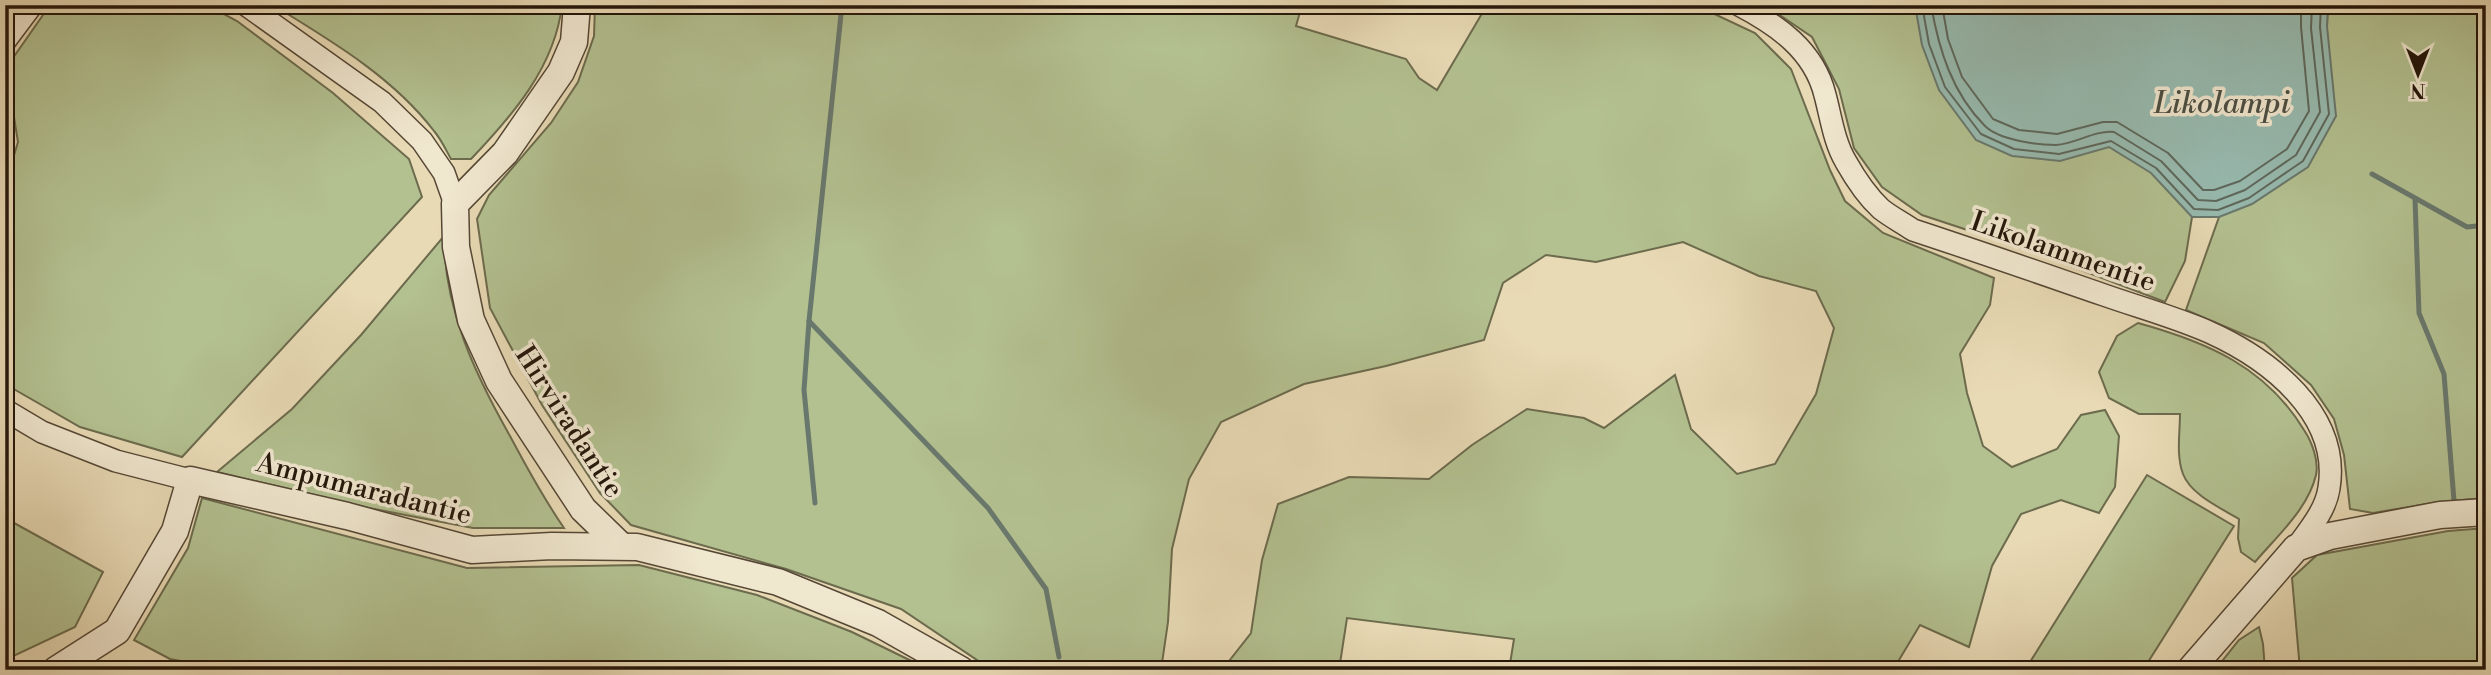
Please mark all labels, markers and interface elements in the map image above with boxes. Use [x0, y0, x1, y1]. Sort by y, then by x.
north arrow [2382, 38, 2452, 108]
text: N [2410, 78, 2426, 102]
water label: Likolampi [2153, 85, 2291, 123]
street label: Likolammentie [1966, 204, 2160, 300]
street label: Hirviradantie [507, 339, 631, 505]
street label: Ampumaradantie [252, 445, 475, 533]

